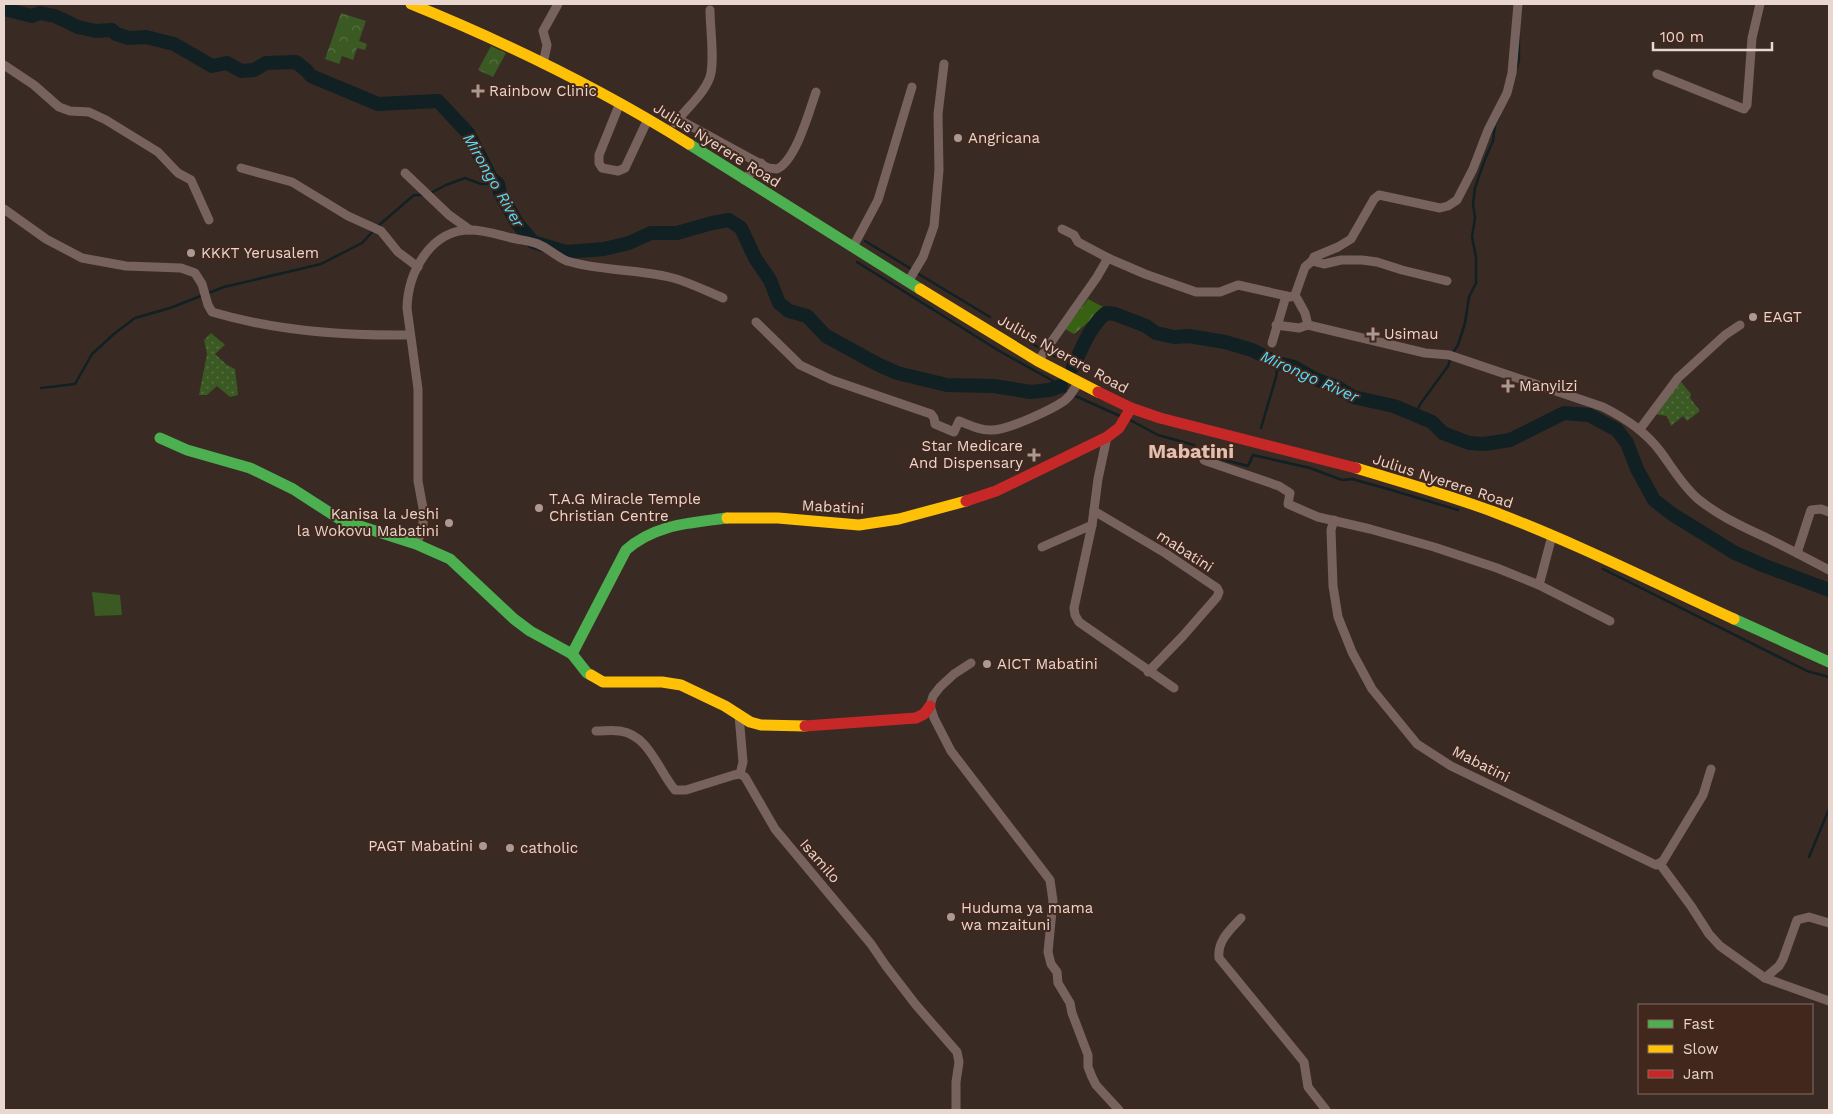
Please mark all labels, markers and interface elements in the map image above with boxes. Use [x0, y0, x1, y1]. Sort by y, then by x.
scale bar [1653, 20, 1772, 52]
text: 100 m [1660, 28, 1704, 46]
place label: Rainbow Clinic [489, 82, 597, 100]
marker: Rainbow Clinic [471, 84, 485, 98]
street label: Julius Nyerere Road [650, 99, 784, 191]
place label: Angricana [968, 129, 1040, 147]
water label: Mirongo River [459, 130, 528, 231]
marker: Angricana [952, 132, 964, 144]
place label: KKKT Yerusalem [201, 244, 319, 262]
marker: KKKT Yerusalem [185, 247, 197, 259]
place label: EAGT [1763, 308, 1802, 326]
street label: Julius Nyerere Road [994, 311, 1132, 397]
marker: EAGT [1747, 311, 1759, 323]
place label: Usimau [1384, 325, 1438, 343]
marker: Usimau [1366, 327, 1380, 341]
water label: Mirongo River [1258, 346, 1362, 407]
place label: Manyilzi [1519, 377, 1578, 395]
marker: Manyilzi [1501, 379, 1515, 393]
place label: Star Medicare And Dispensary [909, 437, 1023, 472]
district label: Mabatini [1148, 439, 1234, 463]
marker: Star Medicare And Dispensary [1027, 448, 1041, 462]
street label: Julius Nyerere Road [1370, 450, 1516, 512]
place label: T.A.G Miracle Temple Christian Centre [549, 490, 701, 525]
street label: Mabatini [801, 496, 865, 518]
marker: T.A.G Miracle Temple Christian Centre [533, 502, 545, 514]
place label: Kanisa la Jeshi la Wokovu Mabatini [297, 505, 439, 540]
marker: Kanisa la Jeshi la Wokovu Mabatini [443, 517, 455, 529]
street label: mabatini [1153, 526, 1217, 576]
place label: AICT Mabatini [997, 655, 1098, 673]
marker: AICT Mabatini [981, 658, 993, 670]
street label: Mabatini [1449, 742, 1513, 786]
street label: Isamilo [796, 835, 844, 887]
place label: PAGT Mabatini [368, 837, 473, 855]
place label: catholic [520, 839, 578, 857]
marker: PAGT Mabatini [477, 840, 489, 852]
marker: catholic [504, 842, 516, 854]
place label: Huduma ya mama wa mzaituni [961, 899, 1094, 934]
marker: Huduma ya mama wa mzaituni [945, 911, 957, 923]
legend [1638, 1004, 1813, 1094]
text: Fast [1683, 1015, 1715, 1033]
text: Slow [1683, 1040, 1719, 1058]
text: Jam [1683, 1065, 1714, 1083]

